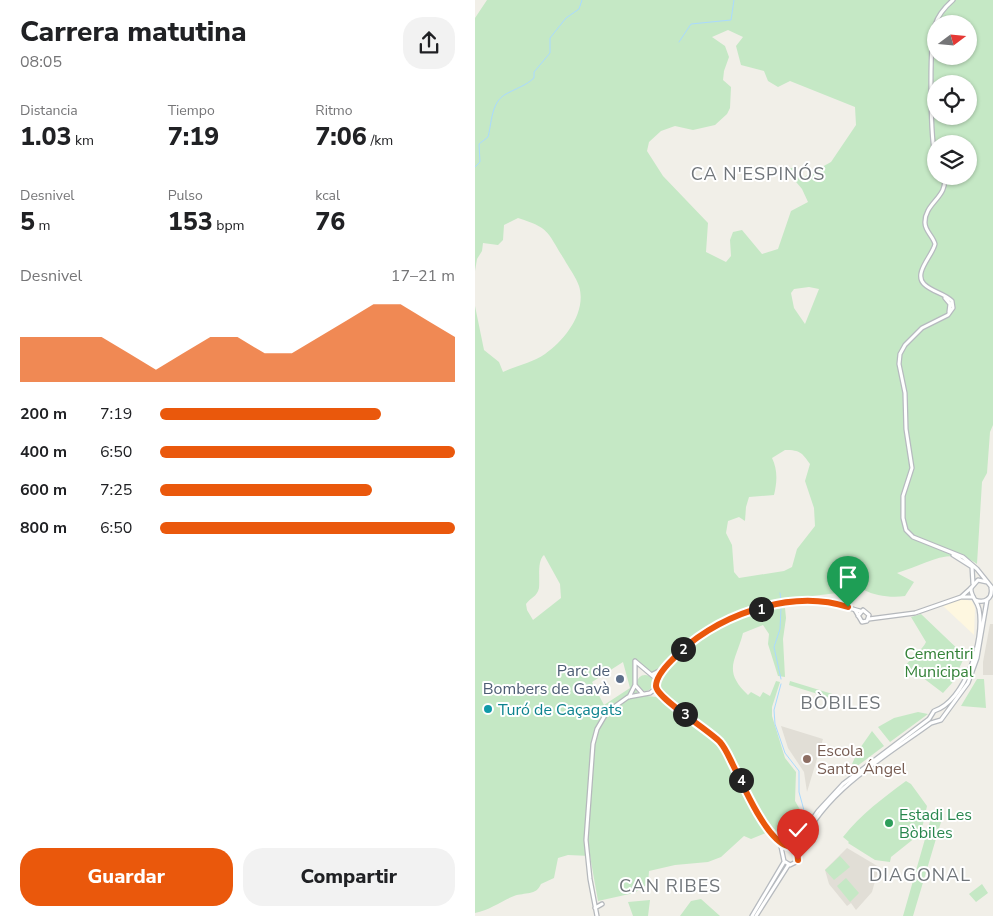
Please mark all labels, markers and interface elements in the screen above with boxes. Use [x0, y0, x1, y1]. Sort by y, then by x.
text: Carrera matutina [20, 13, 247, 51]
north arrow [927, 15, 977, 65]
map controls [927, 15, 977, 185]
button: share [403, 17, 455, 69]
text: 08:05 [20, 51, 62, 73]
button: locate [927, 75, 977, 125]
text: Distancia [20, 101, 78, 120]
text: Tiempo [168, 101, 215, 120]
text: Ritmo [315, 101, 353, 120]
text: 1.03 [20, 120, 72, 154]
text: 7:19 [168, 120, 219, 154]
text: 7:06 [315, 120, 367, 154]
text: km [72, 131, 94, 150]
text: /km [367, 131, 393, 150]
button: layers [927, 135, 977, 185]
district label: CA N'ESPINÓS [691, 162, 825, 186]
text: Desnivel [20, 186, 74, 205]
text: Pulso [168, 186, 203, 205]
text: kcal [315, 186, 340, 205]
text: 5 [20, 205, 35, 239]
text: 153 [168, 205, 213, 239]
text: 76 [315, 205, 345, 239]
text: m [35, 216, 51, 235]
text: bpm [213, 216, 245, 235]
text: Desnivel [20, 265, 82, 287]
text: 17–21 m [391, 265, 455, 287]
text: 200 m [20, 403, 67, 425]
text: 7:19 [100, 403, 132, 425]
text: 400 m [20, 441, 67, 463]
text: 6:50 [100, 441, 132, 463]
text: 600 m [20, 479, 67, 501]
text: 7:25 [100, 479, 132, 501]
text: 800 m [20, 517, 67, 539]
text: 6:50 [100, 517, 132, 539]
pin [827, 556, 869, 607]
icon: arrive [834, 563, 862, 591]
pin: 1 [749, 596, 773, 622]
text: 1 [757, 600, 766, 619]
pin: 2 [671, 636, 695, 662]
text: 2 [679, 640, 688, 659]
park label: Cementiri Municipal [904, 643, 974, 683]
place label: Parc de Bombers de Gavà [483, 660, 610, 700]
marker: Parc de Bombers de Gavà [614, 673, 626, 685]
district label: BÒBILES [801, 691, 881, 715]
place label: Turó de Caçagats [498, 699, 622, 721]
pin: 3 [673, 702, 697, 726]
marker: Turó de Caçagats [482, 703, 494, 715]
text: 3 [681, 705, 690, 724]
place label: Escola Santo Ángel [817, 740, 907, 780]
marker: Escola Santo Ángel [801, 753, 813, 765]
pin: 4 [729, 768, 753, 792]
text: 4 [737, 771, 746, 790]
place label: Estadi Les Bòbiles [899, 804, 972, 844]
pin [777, 809, 819, 860]
icon: check [784, 816, 812, 844]
marker: Estadi Les Bòbiles [883, 817, 895, 829]
button: Guardar [20, 848, 233, 906]
button: Compartir [243, 848, 455, 906]
district label: DIAGONAL [869, 863, 971, 887]
district label: CAN RIBES [619, 874, 721, 898]

